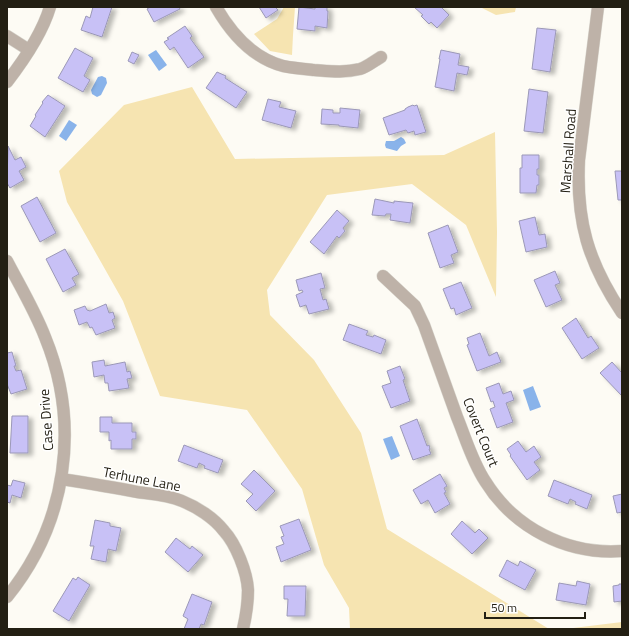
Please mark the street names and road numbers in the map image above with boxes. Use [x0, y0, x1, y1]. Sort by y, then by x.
street label: Marshall Road [554, 108, 581, 194]
street label: Case Drive [33, 388, 58, 452]
street label: Covert Court [458, 394, 505, 470]
street label: Terhune Lane [101, 461, 183, 496]

